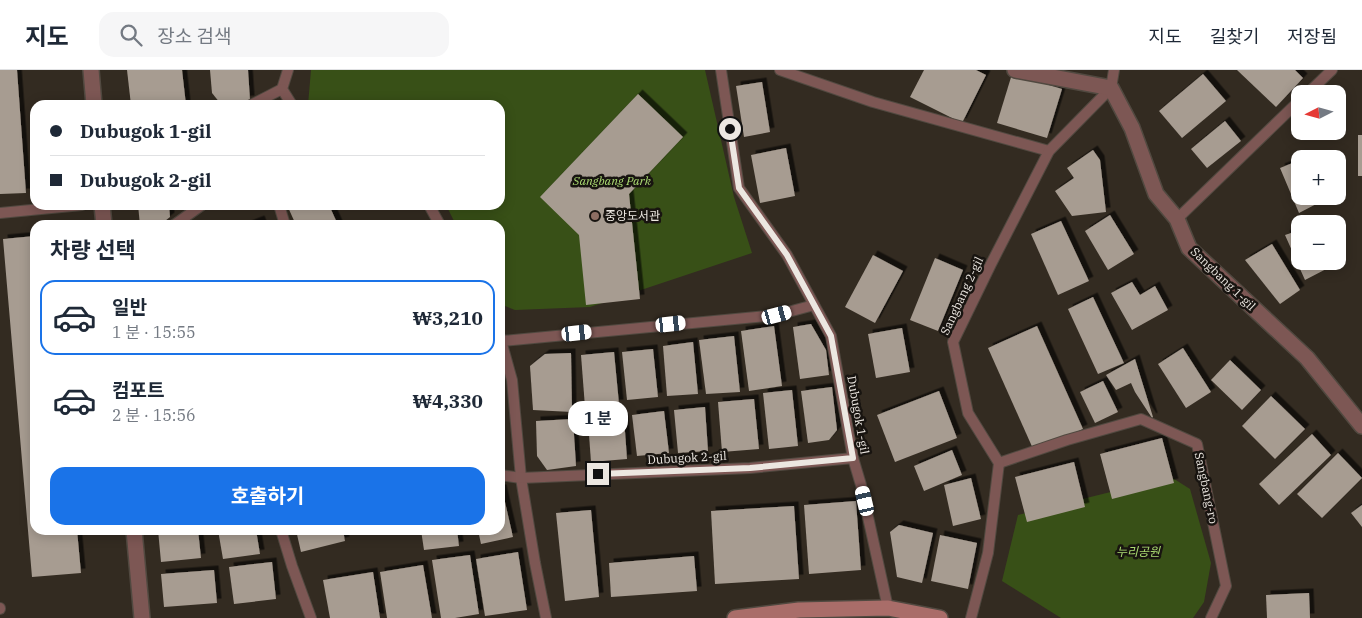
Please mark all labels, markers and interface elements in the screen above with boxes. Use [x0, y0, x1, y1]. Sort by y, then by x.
search box [99, 12, 449, 57]
text: 지도 [25, 20, 69, 52]
icon: search [117, 21, 145, 49]
text: 장소 검색 [157, 24, 232, 48]
text: 지도 [1149, 25, 1182, 48]
text: 길찾기 [1210, 25, 1259, 48]
text: 저장됨 [1287, 25, 1337, 48]
north arrow [1291, 85, 1346, 140]
map controls [1291, 85, 1346, 270]
route start [719, 118, 741, 140]
text: Dubugok 1-gil [80, 119, 211, 143]
button: + [1291, 150, 1346, 205]
text: Dubugok 2-gil [80, 168, 211, 192]
park label: Sangbang Park [572, 173, 652, 188]
place label: 중앙도서관 [605, 208, 660, 223]
marker: 중앙도서관 [589, 210, 601, 222]
button: − [1291, 215, 1346, 270]
text: 차량 선택 [50, 235, 136, 264]
street label: Sangbang 1-gil [1188, 244, 1259, 314]
street label: Sangbang 2-gil [937, 254, 986, 337]
icon: car [52, 295, 97, 340]
text: 일반 [112, 295, 147, 319]
car [760, 304, 793, 326]
text: ₩3,210 [413, 306, 483, 330]
car [655, 315, 686, 333]
text: 1 분 · 15:55 [112, 322, 196, 342]
car [561, 324, 592, 342]
street label: Dubugok 1-gil [844, 374, 873, 456]
icon: car [52, 378, 97, 423]
text: 컴포트 [112, 378, 164, 402]
text: ₩4,330 [413, 389, 483, 413]
callout: 1 분 [568, 402, 628, 436]
text: 2 분 · 15:56 [112, 405, 196, 425]
text: 1 분 [584, 408, 612, 428]
street label: Dubugok 2-gil [647, 448, 727, 467]
street label: Sangbang-ro [1192, 451, 1221, 525]
route end [587, 463, 609, 485]
button: 호출하기 [50, 467, 485, 525]
car [854, 485, 875, 517]
park label: 누리공원 [1116, 544, 1161, 559]

